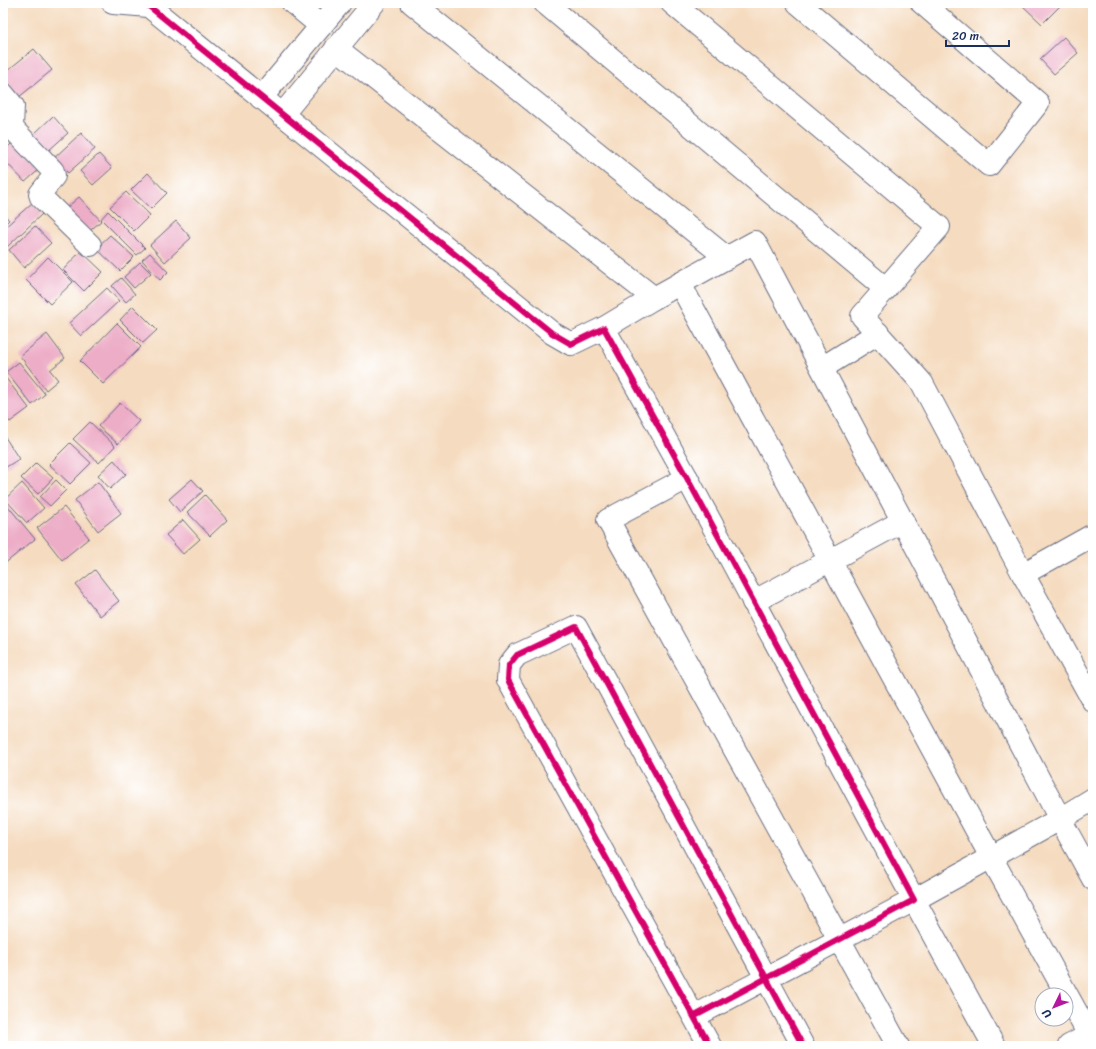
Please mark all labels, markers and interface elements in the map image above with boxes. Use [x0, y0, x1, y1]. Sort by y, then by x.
scale bar [946, 22, 1009, 48]
text: 20 m [952, 25, 979, 47]
north arrow [1034, 987, 1074, 1027]
text: U [1037, 1004, 1056, 1023]

